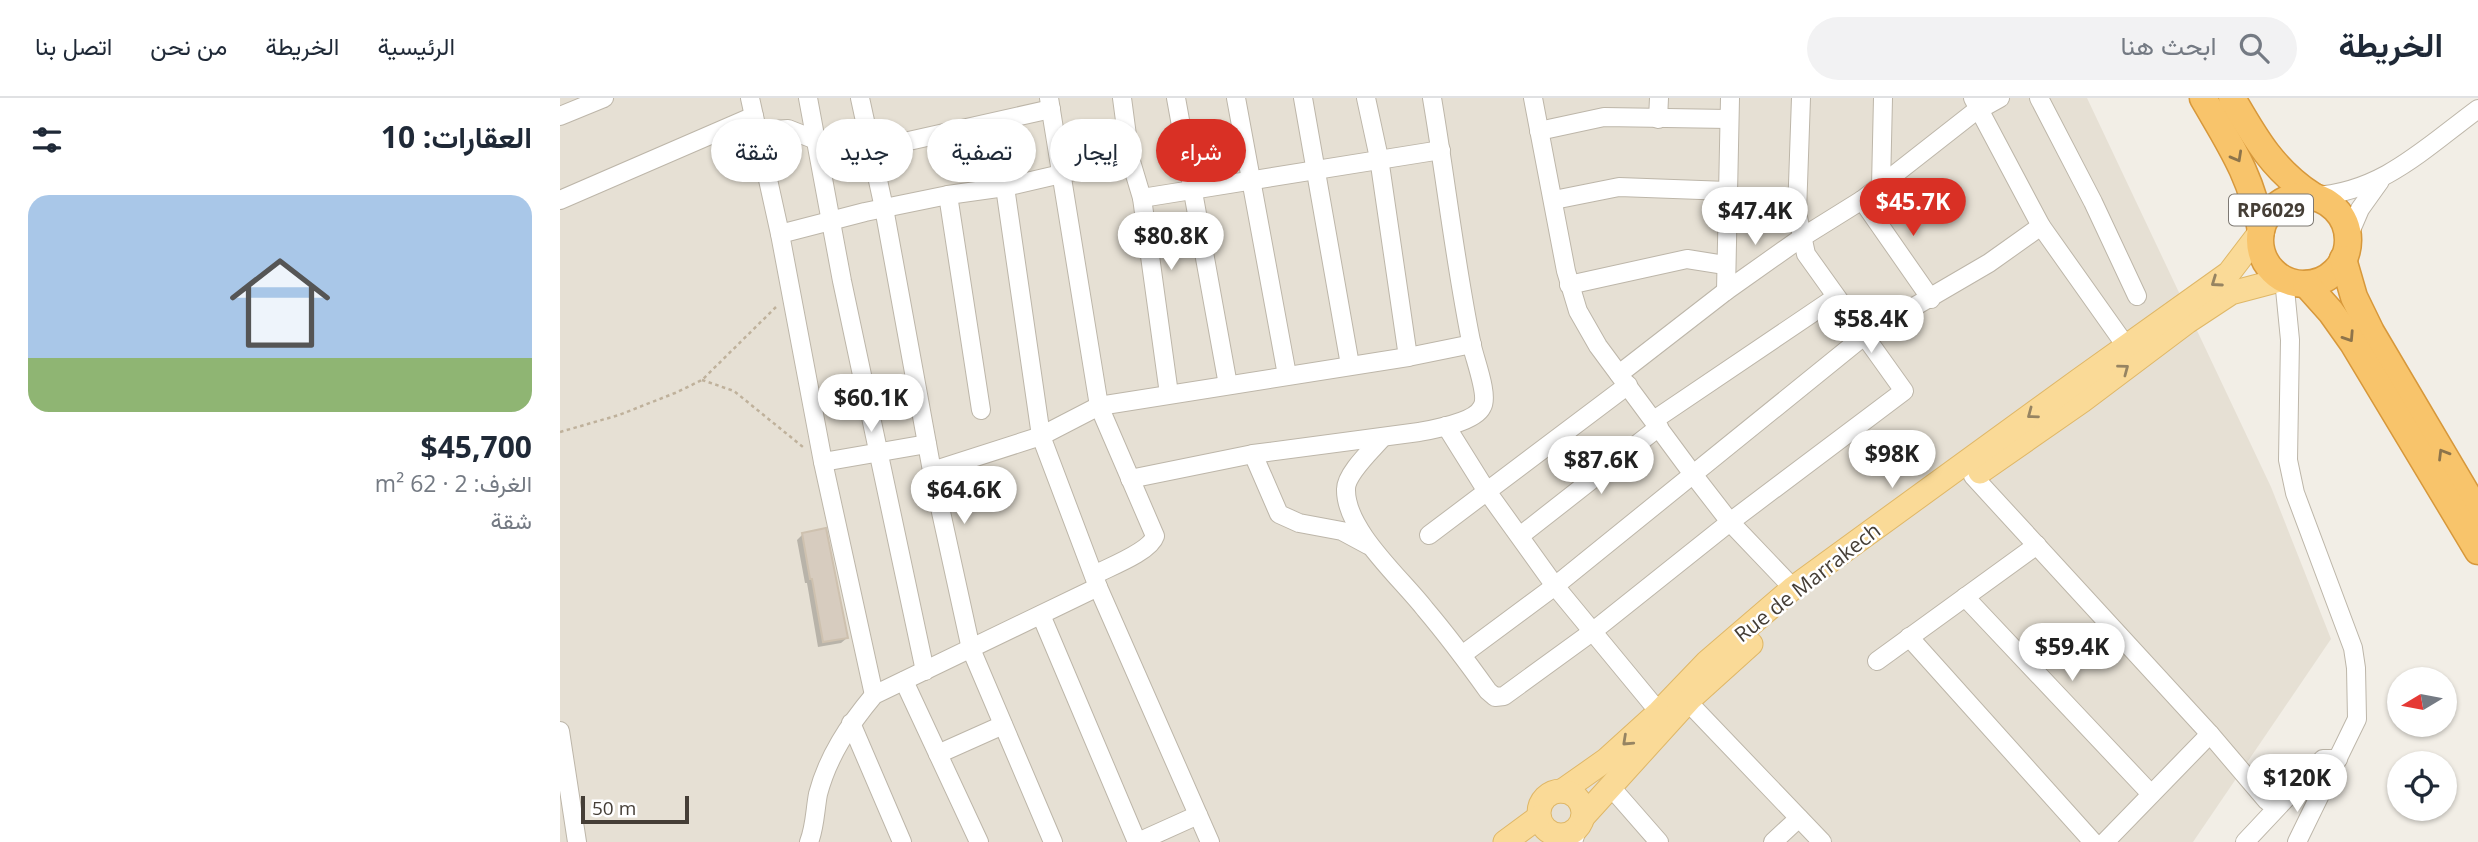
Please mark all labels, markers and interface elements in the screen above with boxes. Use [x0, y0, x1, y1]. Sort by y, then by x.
search box [1807, 17, 2297, 80]
text: الخريطة [2339, 22, 2443, 67]
text: ابحث هنا [2121, 27, 2217, 63]
text: اتصل بنا [35, 29, 112, 62]
text: من نحن [150, 29, 227, 62]
text: الخريطة [265, 29, 339, 62]
text: الرئيسية [377, 29, 455, 62]
icon: search [2235, 29, 2273, 67]
text: العقارات: 10 [381, 116, 532, 157]
chip: شقة [711, 119, 802, 182]
chip: جديد [816, 119, 913, 182]
chip: تصفية [927, 119, 1036, 182]
chip: إيجار [1050, 119, 1142, 182]
chip: شراء [1156, 119, 1246, 182]
icon: filters [28, 121, 66, 159]
one-way arrow [2229, 149, 2242, 162]
pin: $45.7K [1856, 178, 1970, 238]
text: $45.7K [1876, 185, 1950, 217]
pin: $47.4K [1698, 188, 1812, 247]
text: $47.4K [1718, 194, 1792, 226]
road number: RP6029 [2229, 194, 2313, 226]
pin: $80.8K [1114, 212, 1228, 272]
text: $80.8K [1134, 219, 1208, 251]
icon: home [217, 240, 343, 366]
one-way arrow [2211, 274, 2224, 287]
pin: $58.4K [1814, 296, 1928, 355]
text: $58.4K [1834, 302, 1908, 334]
one-way arrow [2341, 329, 2354, 342]
one-way arrow [2117, 365, 2129, 378]
pin: $60.1K [814, 374, 928, 434]
text: $60.1K [834, 381, 908, 413]
one-way arrow [2027, 406, 2040, 419]
text: $45,700 [421, 426, 532, 467]
pin: $98K [1851, 430, 1933, 490]
pin: $87.6K [1544, 436, 1658, 496]
text: $98K [1865, 437, 1919, 469]
text: $87.6K [1564, 443, 1638, 475]
one-way arrow [2438, 449, 2451, 462]
pin: $64.6K [907, 466, 1021, 526]
text: الغرف: 2 · 62 m² [375, 467, 532, 499]
text: $64.6K [927, 473, 1001, 505]
text: شقة [490, 504, 532, 536]
street label: Rue de Marrakech [1728, 516, 1886, 648]
pin: $59.4K [2015, 624, 2129, 683]
text: $59.4K [2035, 630, 2109, 662]
north arrow [2387, 667, 2457, 737]
map controls [2387, 667, 2457, 821]
one-way arrow [1622, 733, 1635, 746]
button: locate [2387, 751, 2457, 821]
pin: $120K [2248, 754, 2346, 814]
text: $120K [2263, 761, 2331, 793]
scale bar [581, 793, 690, 825]
text: 50 m [592, 795, 636, 821]

